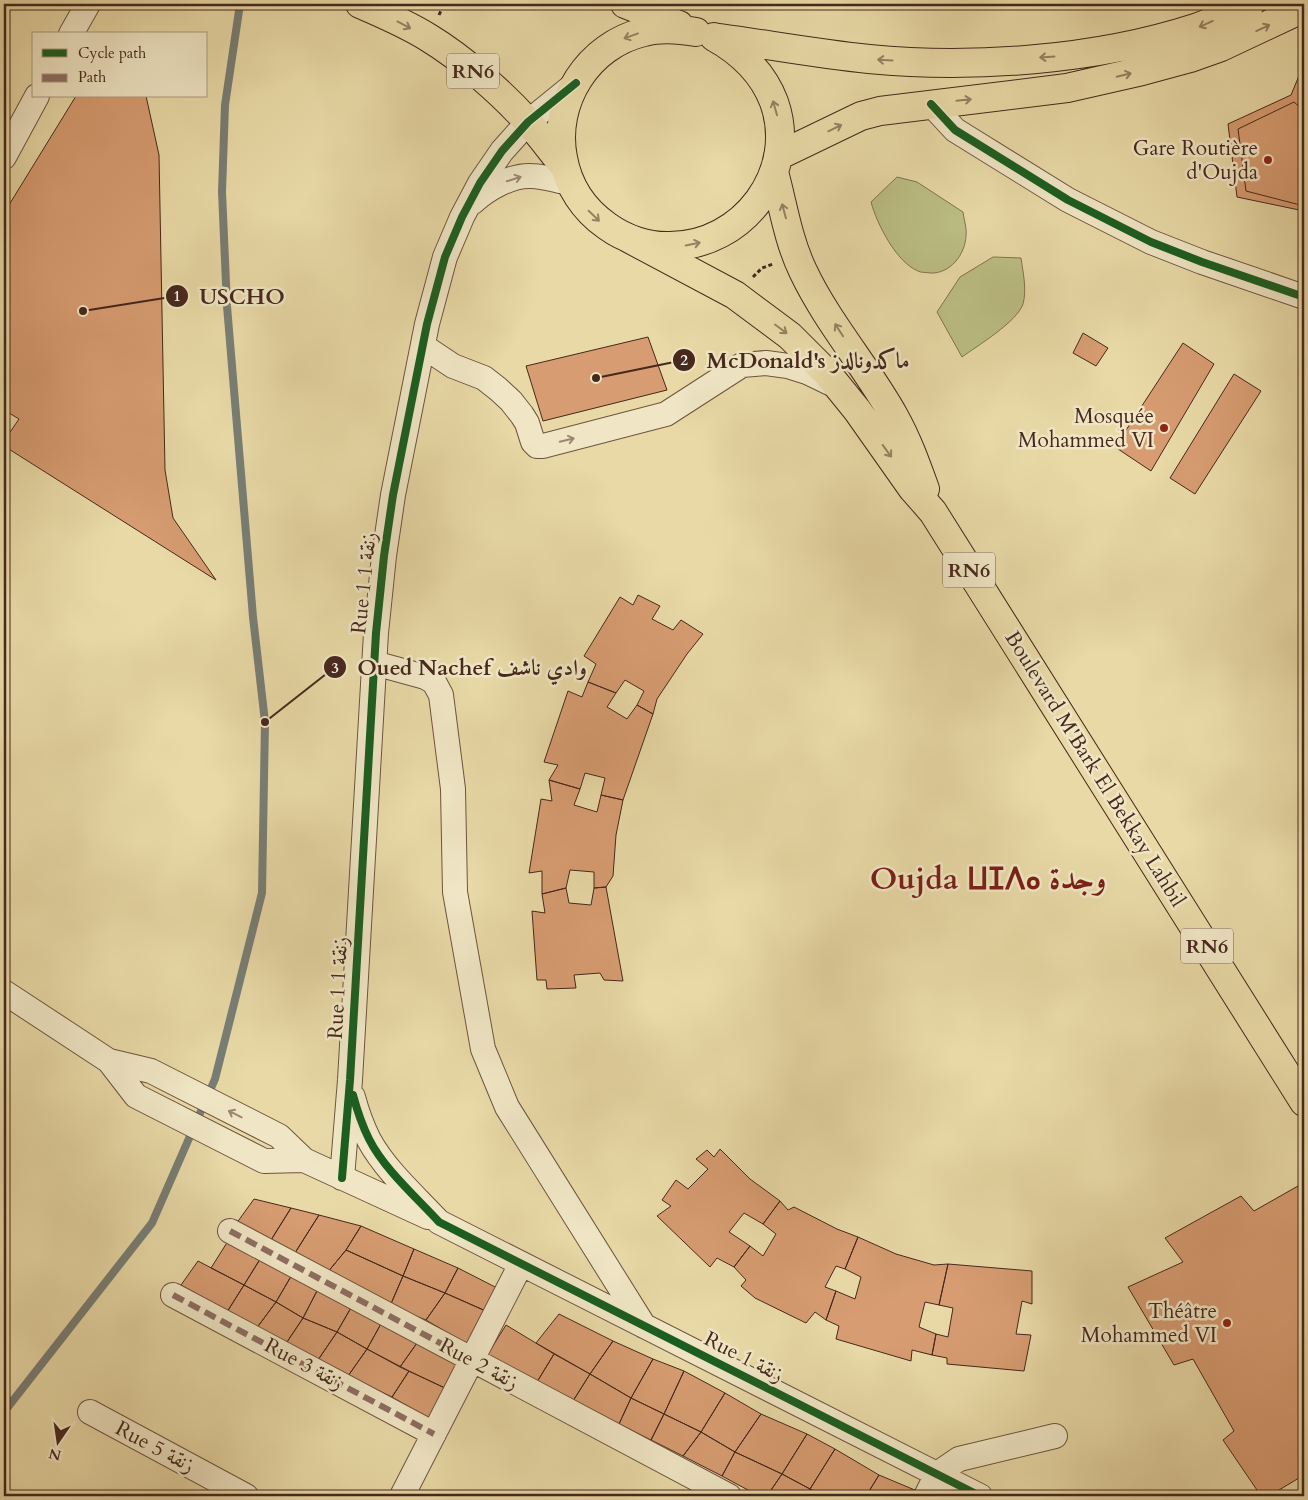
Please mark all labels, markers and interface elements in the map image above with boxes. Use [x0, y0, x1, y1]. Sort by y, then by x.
one-way arrow [1199, 19, 1214, 29]
one-way arrow [396, 21, 411, 30]
one-way arrow [1255, 22, 1270, 32]
legend [32, 32, 208, 98]
one-way arrow [624, 32, 640, 41]
text: Cycle path [78, 43, 147, 63]
one-way arrow [1039, 53, 1055, 62]
road number: RN6 [447, 54, 499, 88]
one-way arrow [877, 55, 893, 64]
text: Path [78, 67, 107, 87]
one-way arrow [1116, 70, 1132, 79]
one-way arrow [955, 95, 971, 105]
one-way arrow [770, 101, 780, 117]
one-way arrow [827, 123, 842, 133]
place label: Gare Routière d'Oujda [1133, 134, 1258, 187]
marker: Gare Routière d'Oujda [1262, 154, 1274, 166]
one-way arrow [505, 174, 521, 184]
one-way arrow [779, 203, 788, 219]
one-way arrow [588, 210, 601, 222]
one-way arrow [685, 239, 701, 248]
callout: USCHO [164, 277, 295, 314]
text: USCHO [199, 282, 285, 312]
text: 1 [173, 286, 181, 306]
one-way arrow [833, 323, 843, 337]
one-way arrow [774, 324, 788, 334]
callout: McDonald's ماكدونالدز [672, 342, 920, 379]
text: McDonald's ماكدونالدز [707, 346, 909, 376]
text: 2 [680, 350, 688, 370]
place label: Mosquée Mohammed VI [1018, 402, 1154, 455]
marker: Mosquée Mohammed VI [1158, 422, 1170, 434]
one-way arrow [558, 435, 574, 444]
one-way arrow [882, 444, 892, 458]
street label: Rue 1 زنقة 1 [344, 531, 384, 635]
road number: RN6 [943, 552, 995, 588]
street label: Boulevard M'Bark El Bekkay Lahbil [998, 625, 1192, 913]
callout: Oued Nachef وادي ناشف [323, 649, 597, 686]
text: Oued Nachef وادي ناشف [357, 653, 587, 686]
text: 3 [331, 658, 339, 678]
district label: Oujda ⵡⵊⴷⴰ وجدة [870, 858, 1106, 900]
road number: RN6 [1181, 928, 1233, 964]
street label: Rue 1 زنقة 1 [321, 936, 355, 1040]
one-way arrow [228, 1109, 243, 1118]
place label: Théâtre Mohammed VI [1081, 1297, 1217, 1350]
marker: Théâtre Mohammed VI [1221, 1317, 1233, 1329]
street label: Rue زنقة 1 [699, 1325, 789, 1389]
street label: Rue 3 زنقة [259, 1331, 349, 1397]
street label: Rue 2 زنقة [434, 1331, 524, 1397]
street label: Rue 5 زنقة [110, 1414, 200, 1480]
north arrow [32, 1418, 82, 1468]
text: N [47, 1444, 63, 1465]

